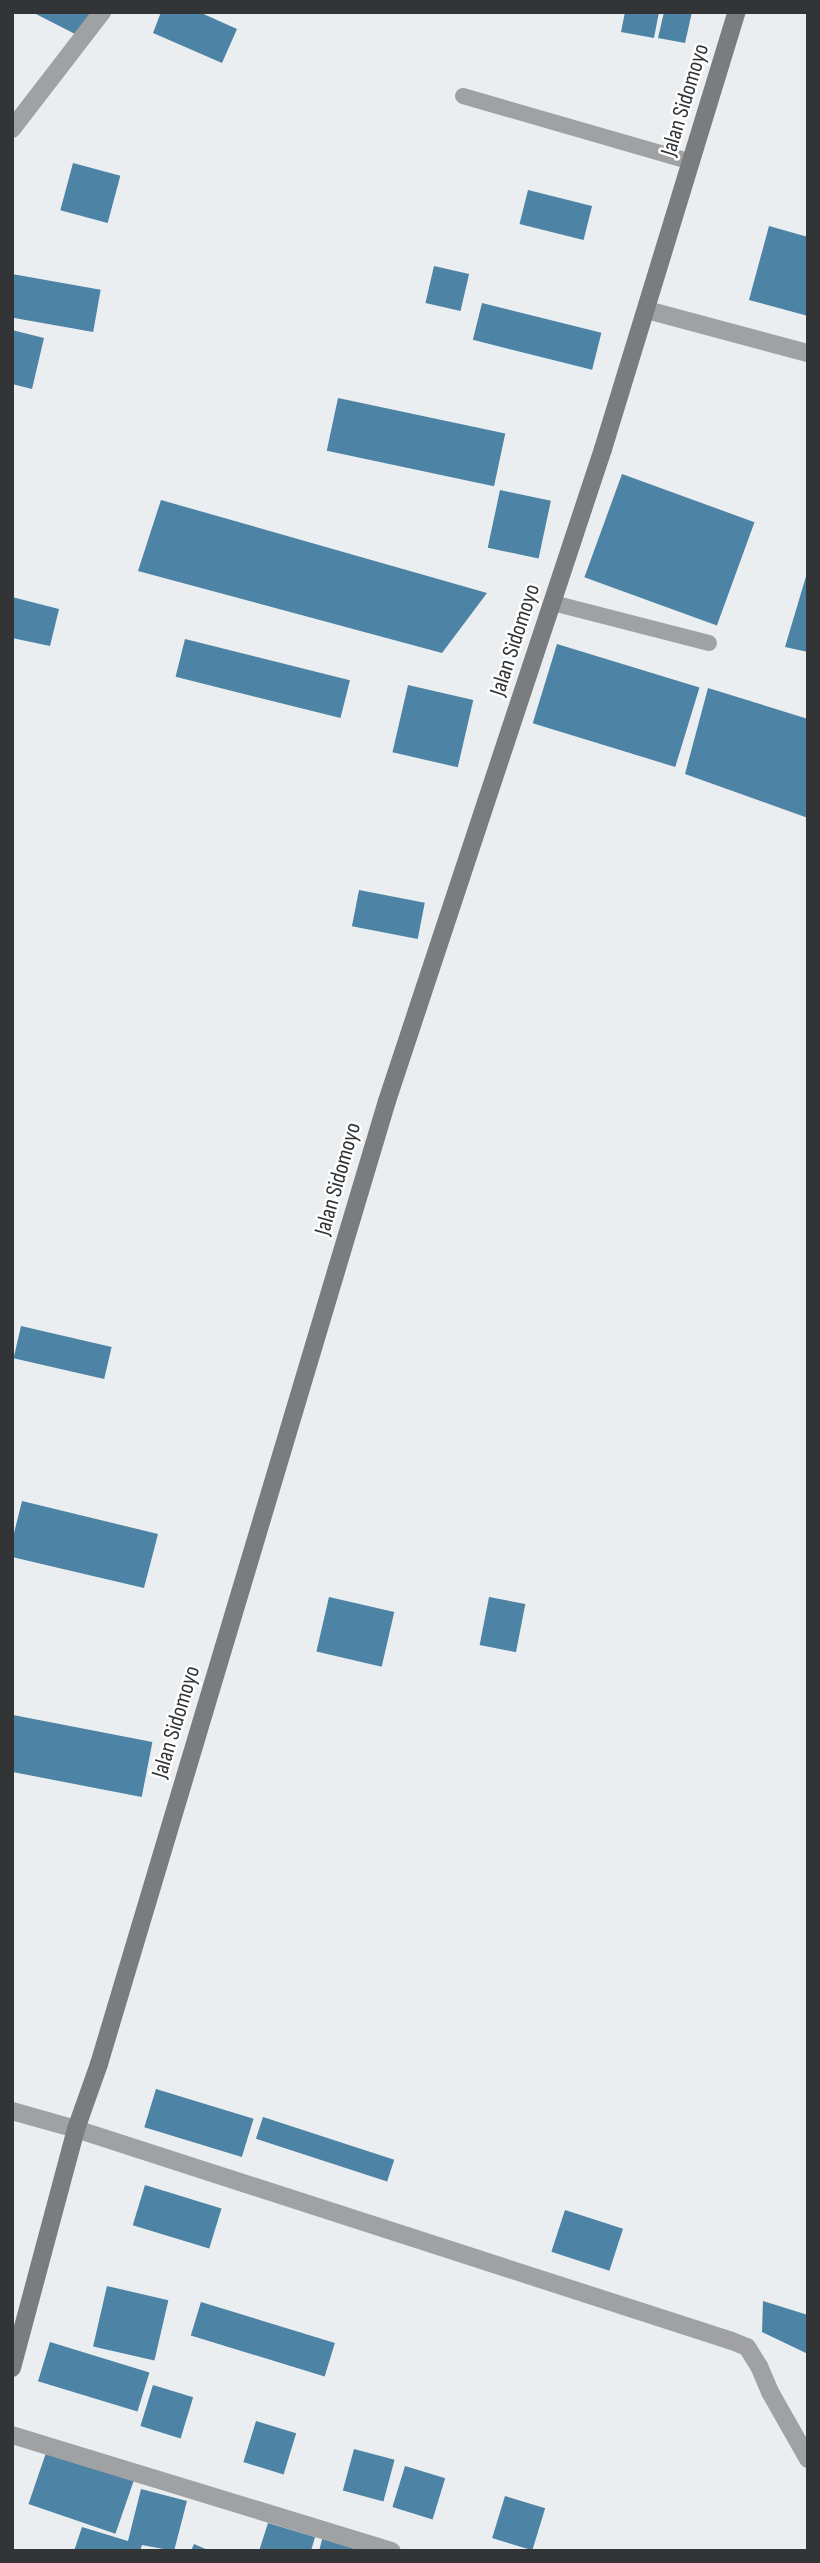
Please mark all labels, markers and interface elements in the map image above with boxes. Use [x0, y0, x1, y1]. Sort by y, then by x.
street label: Jalan Sidomoyo [655, 41, 715, 159]
street label: Jalan Sidomoyo [484, 581, 546, 699]
street label: Jalan Sidomoyo [309, 1120, 367, 1238]
street label: Jalan Sidomoyo [146, 1663, 206, 1781]

